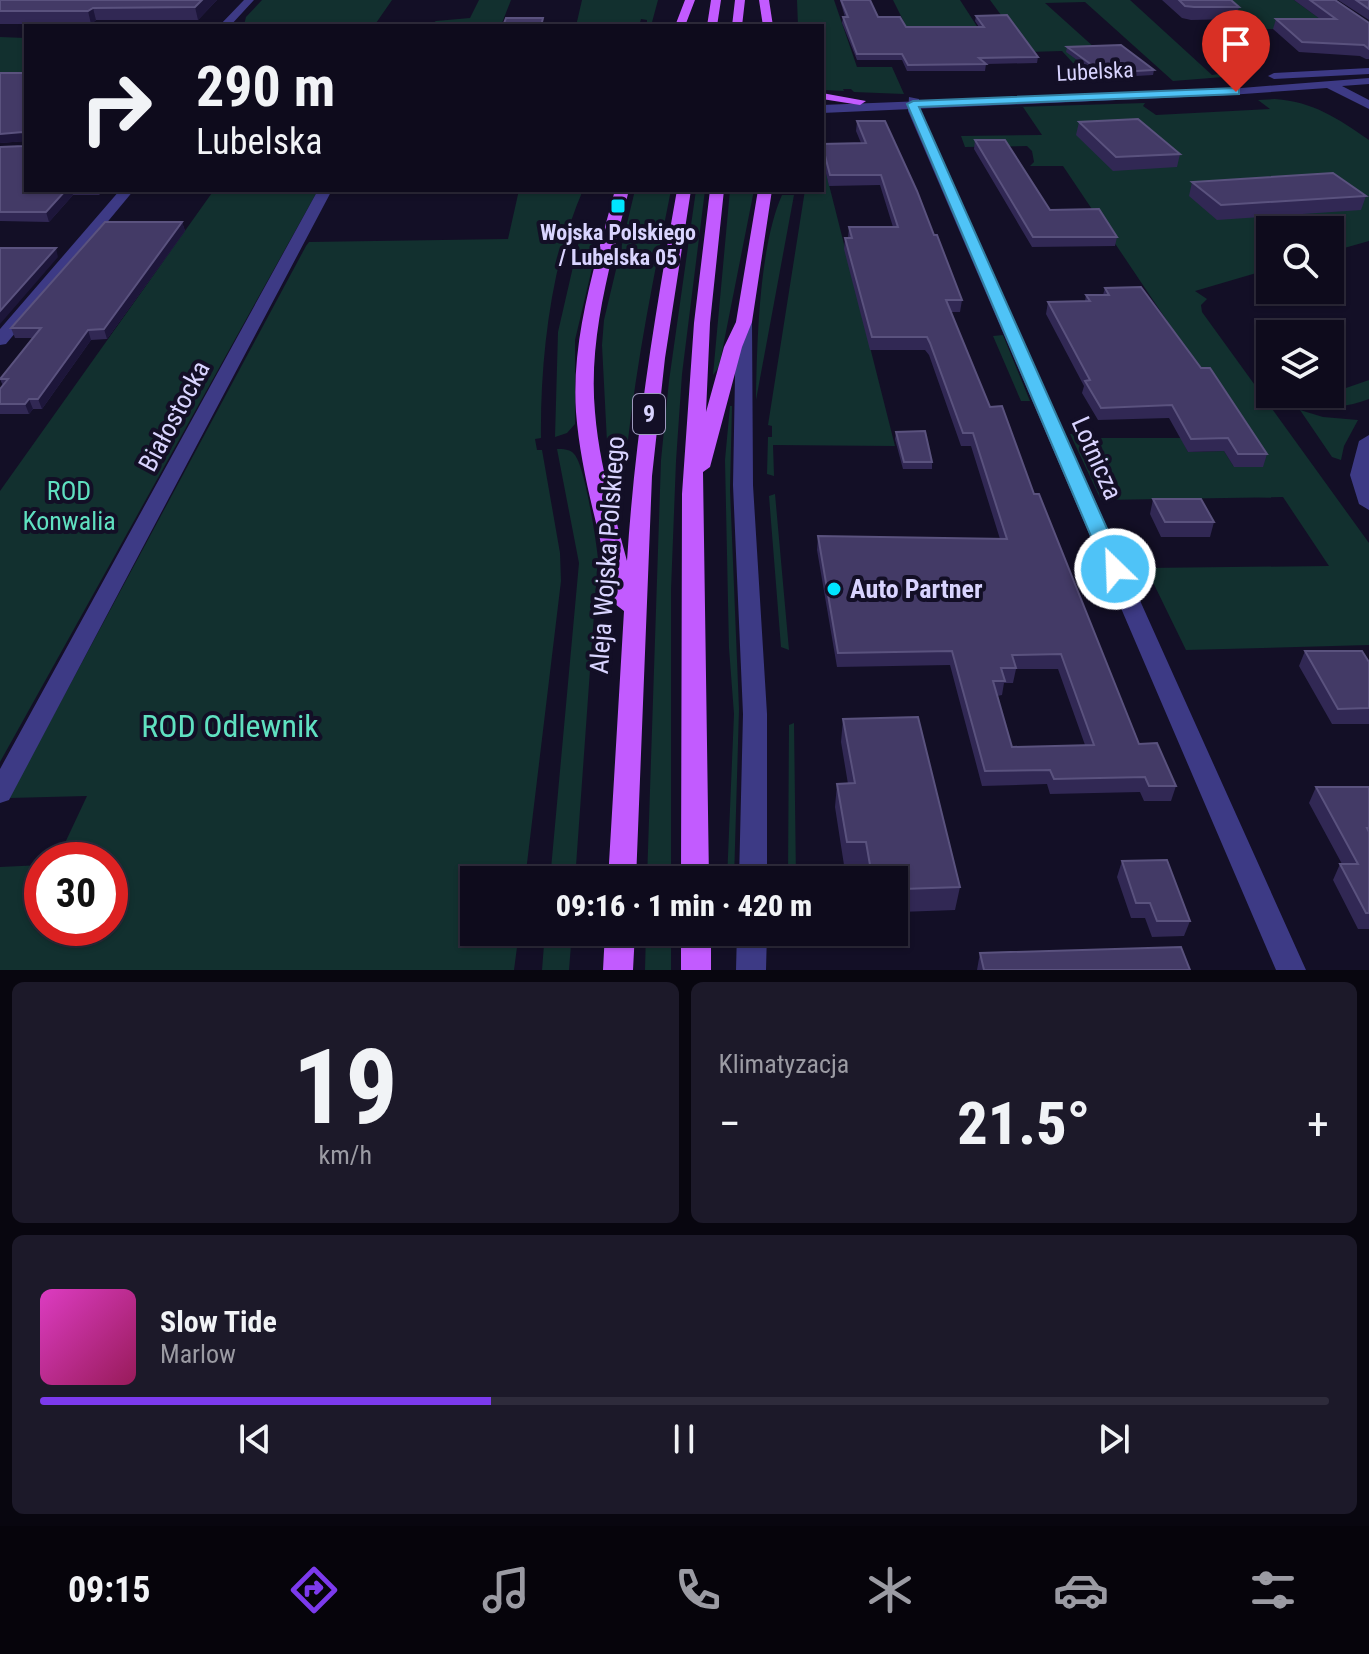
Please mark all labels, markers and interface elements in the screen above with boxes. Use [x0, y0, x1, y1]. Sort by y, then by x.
pin [1202, 10, 1270, 92]
icon: arrive [1214, 22, 1258, 66]
text: 290 m [196, 54, 335, 120]
icon: right [64, 56, 168, 160]
street label: Lubelska [1056, 57, 1134, 86]
text: Lubelska [196, 121, 323, 163]
marker: Wojska Polskiego / Lubelska 05 [609, 197, 627, 215]
map controls [1256, 216, 1344, 408]
button: search [1256, 216, 1344, 304]
place label: Wojska Polskiego / Lubelska 05 [540, 220, 696, 270]
button: layers [1256, 320, 1344, 408]
street label: Białostocka [132, 356, 216, 476]
road number: 9 [633, 394, 665, 434]
street label: Lotnicza [1065, 412, 1129, 504]
street label: Aleja Wojska Polskiego [584, 435, 630, 675]
park label: ROD Konwalia [22, 476, 116, 536]
position arrow [1073, 527, 1157, 611]
place label: Auto Partner [850, 574, 983, 604]
marker: Auto Partner [825, 580, 843, 598]
park label: ROD Odlewnik [141, 707, 319, 745]
speed limit sign: 30 [24, 842, 128, 946]
text: 09:16 · 1 min · 420 m [556, 888, 812, 923]
text: 19 [293, 1027, 398, 1148]
text: Klimatyzacja [719, 1049, 849, 1079]
text: 21.5° [957, 1088, 1090, 1159]
text: − [719, 1098, 741, 1150]
text: + [1307, 1098, 1329, 1150]
text: km/h [319, 1140, 372, 1170]
text: Slow Tide [160, 1304, 277, 1339]
text: Marlow [160, 1339, 236, 1369]
icon: previous [233, 1417, 277, 1461]
icon: pause [662, 1417, 706, 1461]
icon: next [1092, 1417, 1136, 1461]
icon: directions [286, 1562, 342, 1618]
icon: music [478, 1562, 534, 1618]
icon: phone [670, 1562, 726, 1618]
icon: climate [862, 1562, 918, 1618]
icon: car [1053, 1562, 1109, 1618]
icon: filters [1245, 1562, 1301, 1618]
text: 09:15 [68, 1569, 151, 1611]

